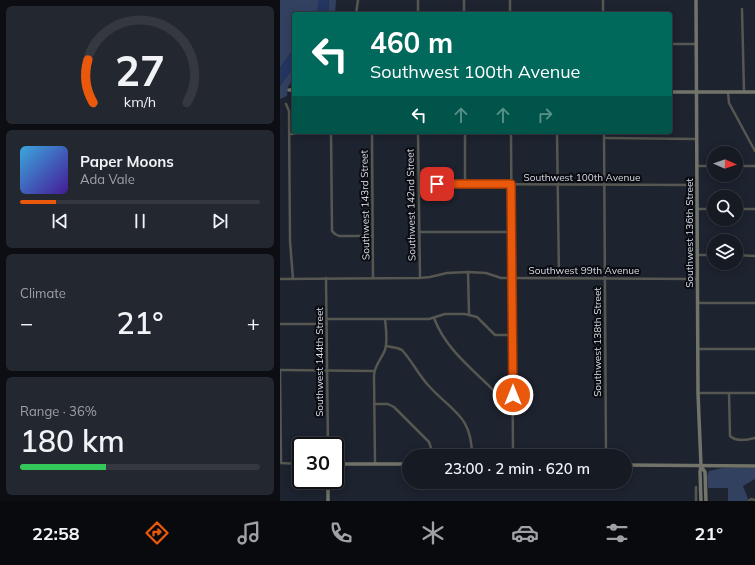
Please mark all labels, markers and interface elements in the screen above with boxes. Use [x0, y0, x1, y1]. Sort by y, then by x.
text: 460 m [370, 25, 453, 60]
icon: left [304, 28, 356, 80]
text: 27 [115, 44, 165, 96]
text: Southwest 100th Avenue [370, 60, 580, 83]
text: km/h [124, 92, 156, 110]
icon: left [408, 104, 430, 126]
icon: ahead [450, 104, 472, 126]
icon: ahead [492, 104, 514, 126]
icon: right [534, 104, 556, 126]
north arrow [707, 146, 743, 182]
map controls [707, 146, 743, 270]
street label: Southwest 142nd Street [404, 148, 418, 261]
street label: Southwest 143rd Street [358, 149, 372, 260]
text: Paper Moons [80, 152, 174, 171]
pin [420, 167, 454, 201]
text: Ada Vale [80, 171, 135, 187]
street label: Southwest 100th Avenue [524, 171, 640, 184]
icon: arrive [426, 173, 448, 195]
street label: Southwest 136th Street [683, 178, 696, 288]
button: search [707, 190, 743, 226]
icon: previous [49, 210, 71, 232]
icon: pause [129, 210, 151, 232]
icon: next [209, 210, 231, 232]
button: layers [707, 234, 743, 270]
street label: Southwest 99th Avenue [529, 264, 639, 277]
text: Climate [20, 285, 66, 301]
street label: Southwest 138th Street [591, 287, 604, 397]
text: 21° [116, 304, 164, 342]
street label: Southwest 144th Street [313, 307, 326, 417]
text: − [20, 309, 33, 337]
text: + [247, 309, 260, 337]
position arrow [492, 374, 534, 416]
text: Range · 36% [20, 403, 97, 419]
text: 180 km [20, 422, 125, 460]
speed limit sign: 30 [292, 437, 344, 489]
text: 23:00 · 2 min · 620 m [444, 459, 590, 478]
icon: directions [143, 519, 171, 547]
icon: music [235, 519, 263, 547]
icon: phone [327, 519, 355, 547]
icon: climate [419, 519, 447, 547]
icon: car [511, 519, 539, 547]
icon: filters [603, 519, 631, 547]
text: 22:58 [32, 522, 80, 545]
text: 21° [695, 522, 723, 545]

